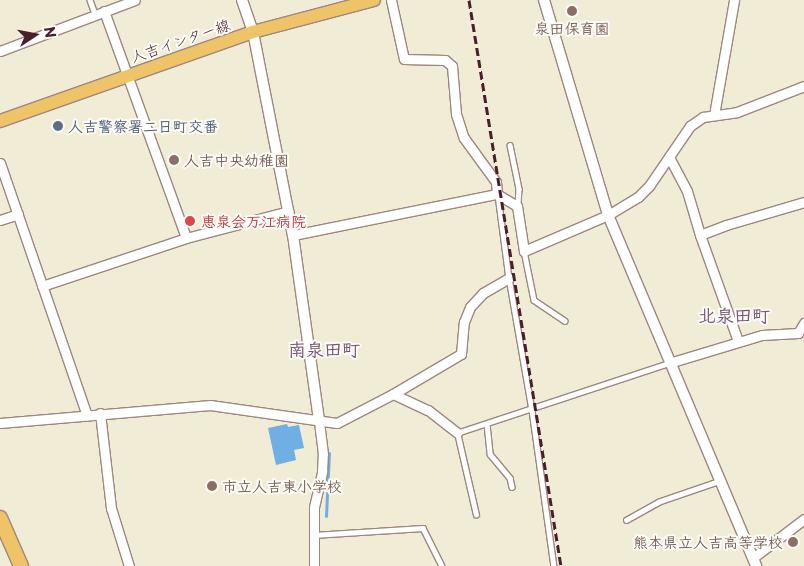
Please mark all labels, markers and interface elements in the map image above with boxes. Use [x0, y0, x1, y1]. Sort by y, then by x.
marker: 泉田保育園 [566, 5, 578, 17]
north arrow [10, 10, 60, 60]
street label: 人吉インター線 [127, 14, 233, 66]
place label: 泉田保育園 [535, 19, 609, 37]
text: N [39, 25, 62, 39]
place label: 人吉警察署二日町交番 [68, 117, 218, 135]
marker: 人吉警察署二日町交番 [52, 120, 64, 132]
place label: 人吉中央幼稚園 [184, 151, 289, 169]
marker: 人吉中央幼稚園 [168, 154, 180, 166]
place label: 恵泉会万江病院 [201, 212, 306, 230]
marker: 恵泉会万江病院 [183, 214, 197, 228]
district label: 北泉田町 [698, 304, 770, 326]
district label: 南泉田町 [288, 338, 360, 360]
place label: 市立人吉東小学校 [222, 477, 342, 495]
marker: 市立人吉東小学校 [206, 480, 218, 492]
place label: 熊本県立人吉高等学校 [633, 533, 783, 551]
marker: 熊本県立人吉高等学校 [787, 536, 799, 548]

